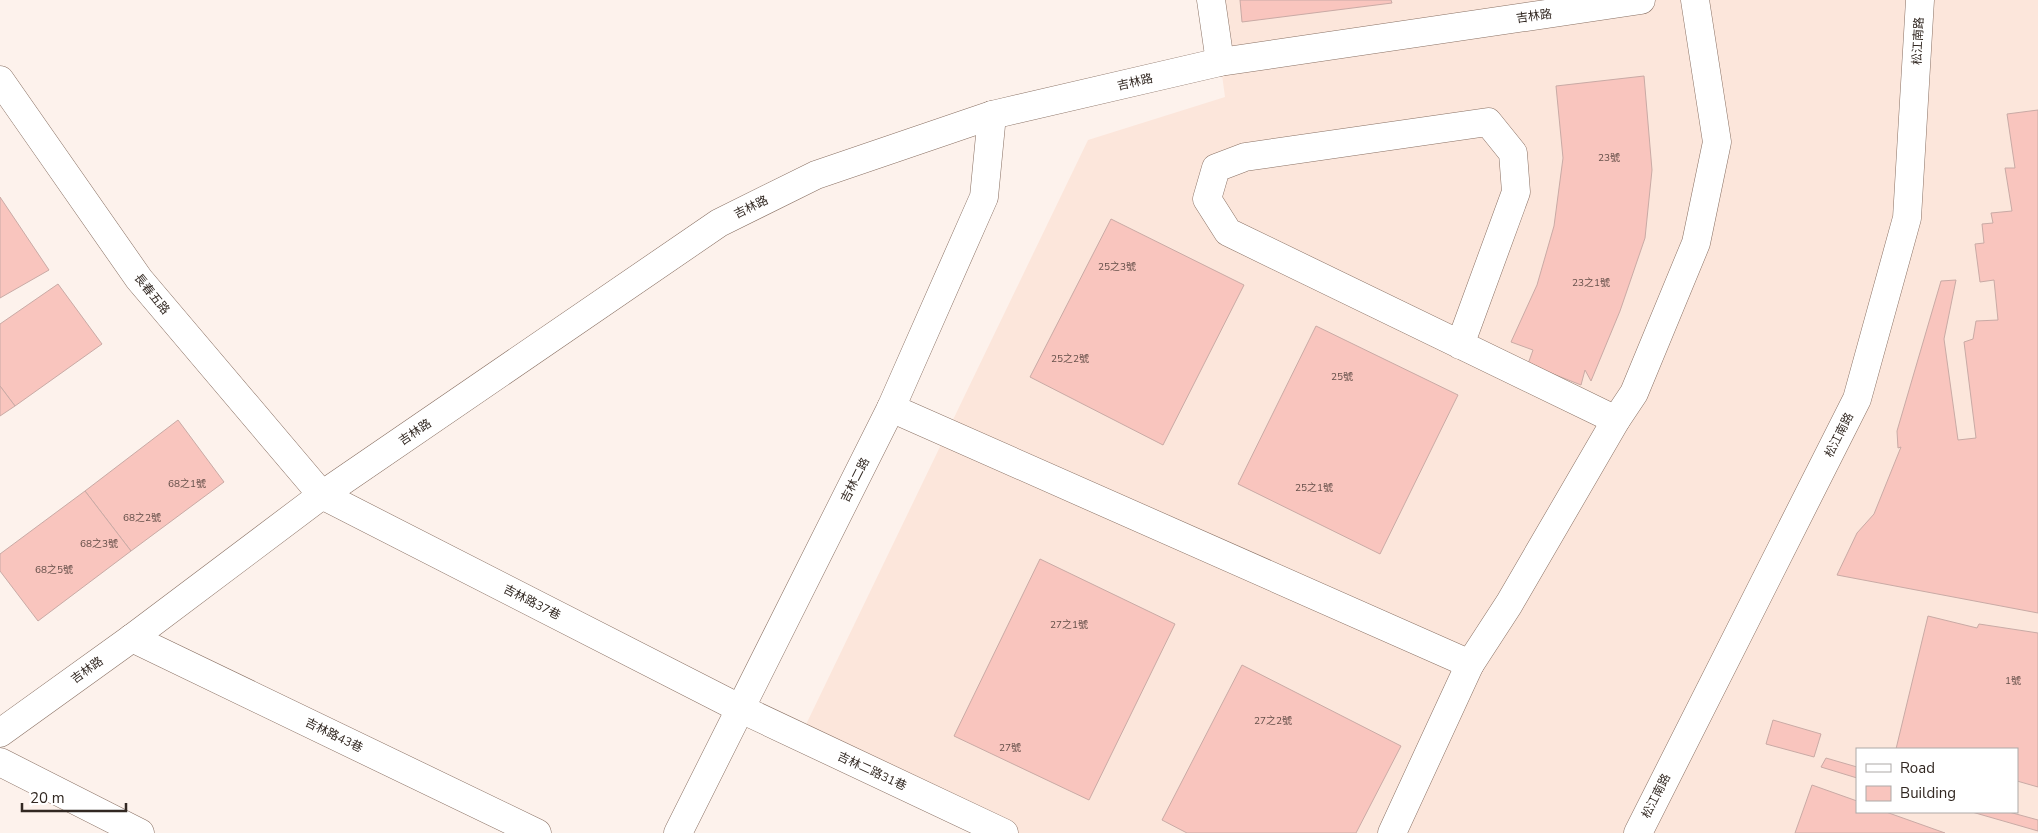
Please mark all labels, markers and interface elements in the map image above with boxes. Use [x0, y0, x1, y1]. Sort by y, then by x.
street label: 吉林路 [1515, 6, 1553, 26]
street label: 松江南路 [1909, 17, 1927, 65]
street label: 吉林路 [1116, 70, 1154, 94]
house number: 23號 [1598, 151, 1620, 165]
street label: 吉林路 [731, 192, 771, 222]
house number: 25之3號 [1098, 260, 1136, 274]
street label: 長春五路 [131, 270, 173, 318]
house number: 23之1號 [1572, 276, 1610, 290]
house number: 25之2號 [1051, 352, 1089, 366]
house number: 25號 [1331, 370, 1353, 384]
street label: 松江南路 [1821, 410, 1857, 460]
street label: 吉林路 [396, 415, 434, 449]
street label: 吉林二路 [837, 455, 873, 505]
house number: 68之1號 [168, 477, 206, 491]
house number: 25之1號 [1295, 481, 1333, 495]
house number: 68之2號 [123, 511, 161, 525]
house number: 68之3號 [80, 537, 118, 551]
house number: 68之5號 [35, 563, 73, 577]
street label: 吉林路37巷 [501, 581, 563, 623]
house number: 27之1號 [1050, 618, 1088, 632]
street label: 吉林路 [68, 653, 106, 687]
house number: 1號 [2005, 674, 2021, 688]
street label: 吉林路43巷 [302, 714, 366, 756]
house number: 27之2號 [1254, 714, 1292, 728]
house number: 27號 [999, 741, 1021, 755]
street label: 吉林二路31巷 [835, 748, 909, 794]
legend [1856, 748, 2018, 813]
text: Road [1900, 758, 1935, 778]
street label: 松江南路 [1638, 771, 1674, 821]
scale bar [22, 780, 126, 812]
text: Building [1900, 783, 1956, 803]
text: 20 m [30, 788, 65, 808]

